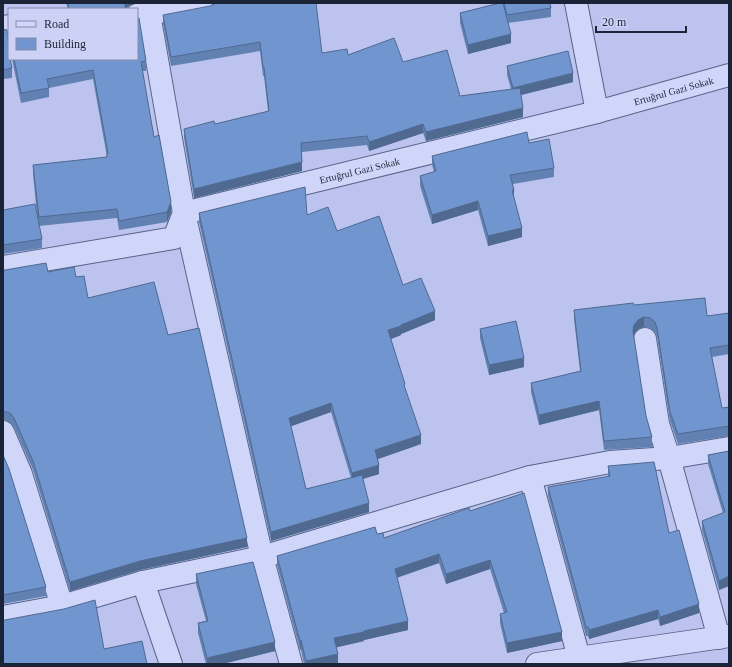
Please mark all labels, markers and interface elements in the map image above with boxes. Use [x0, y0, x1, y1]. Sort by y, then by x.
legend [8, 8, 138, 60]
scale bar [596, 8, 686, 34]
text: 20 m [602, 15, 627, 29]
text: Road [44, 17, 69, 31]
text: Building [44, 37, 86, 51]
street label: Ertuğrul Gazi Sokak [633, 75, 715, 107]
street label: Ertuğrul Gazi Sokak [318, 155, 401, 186]

